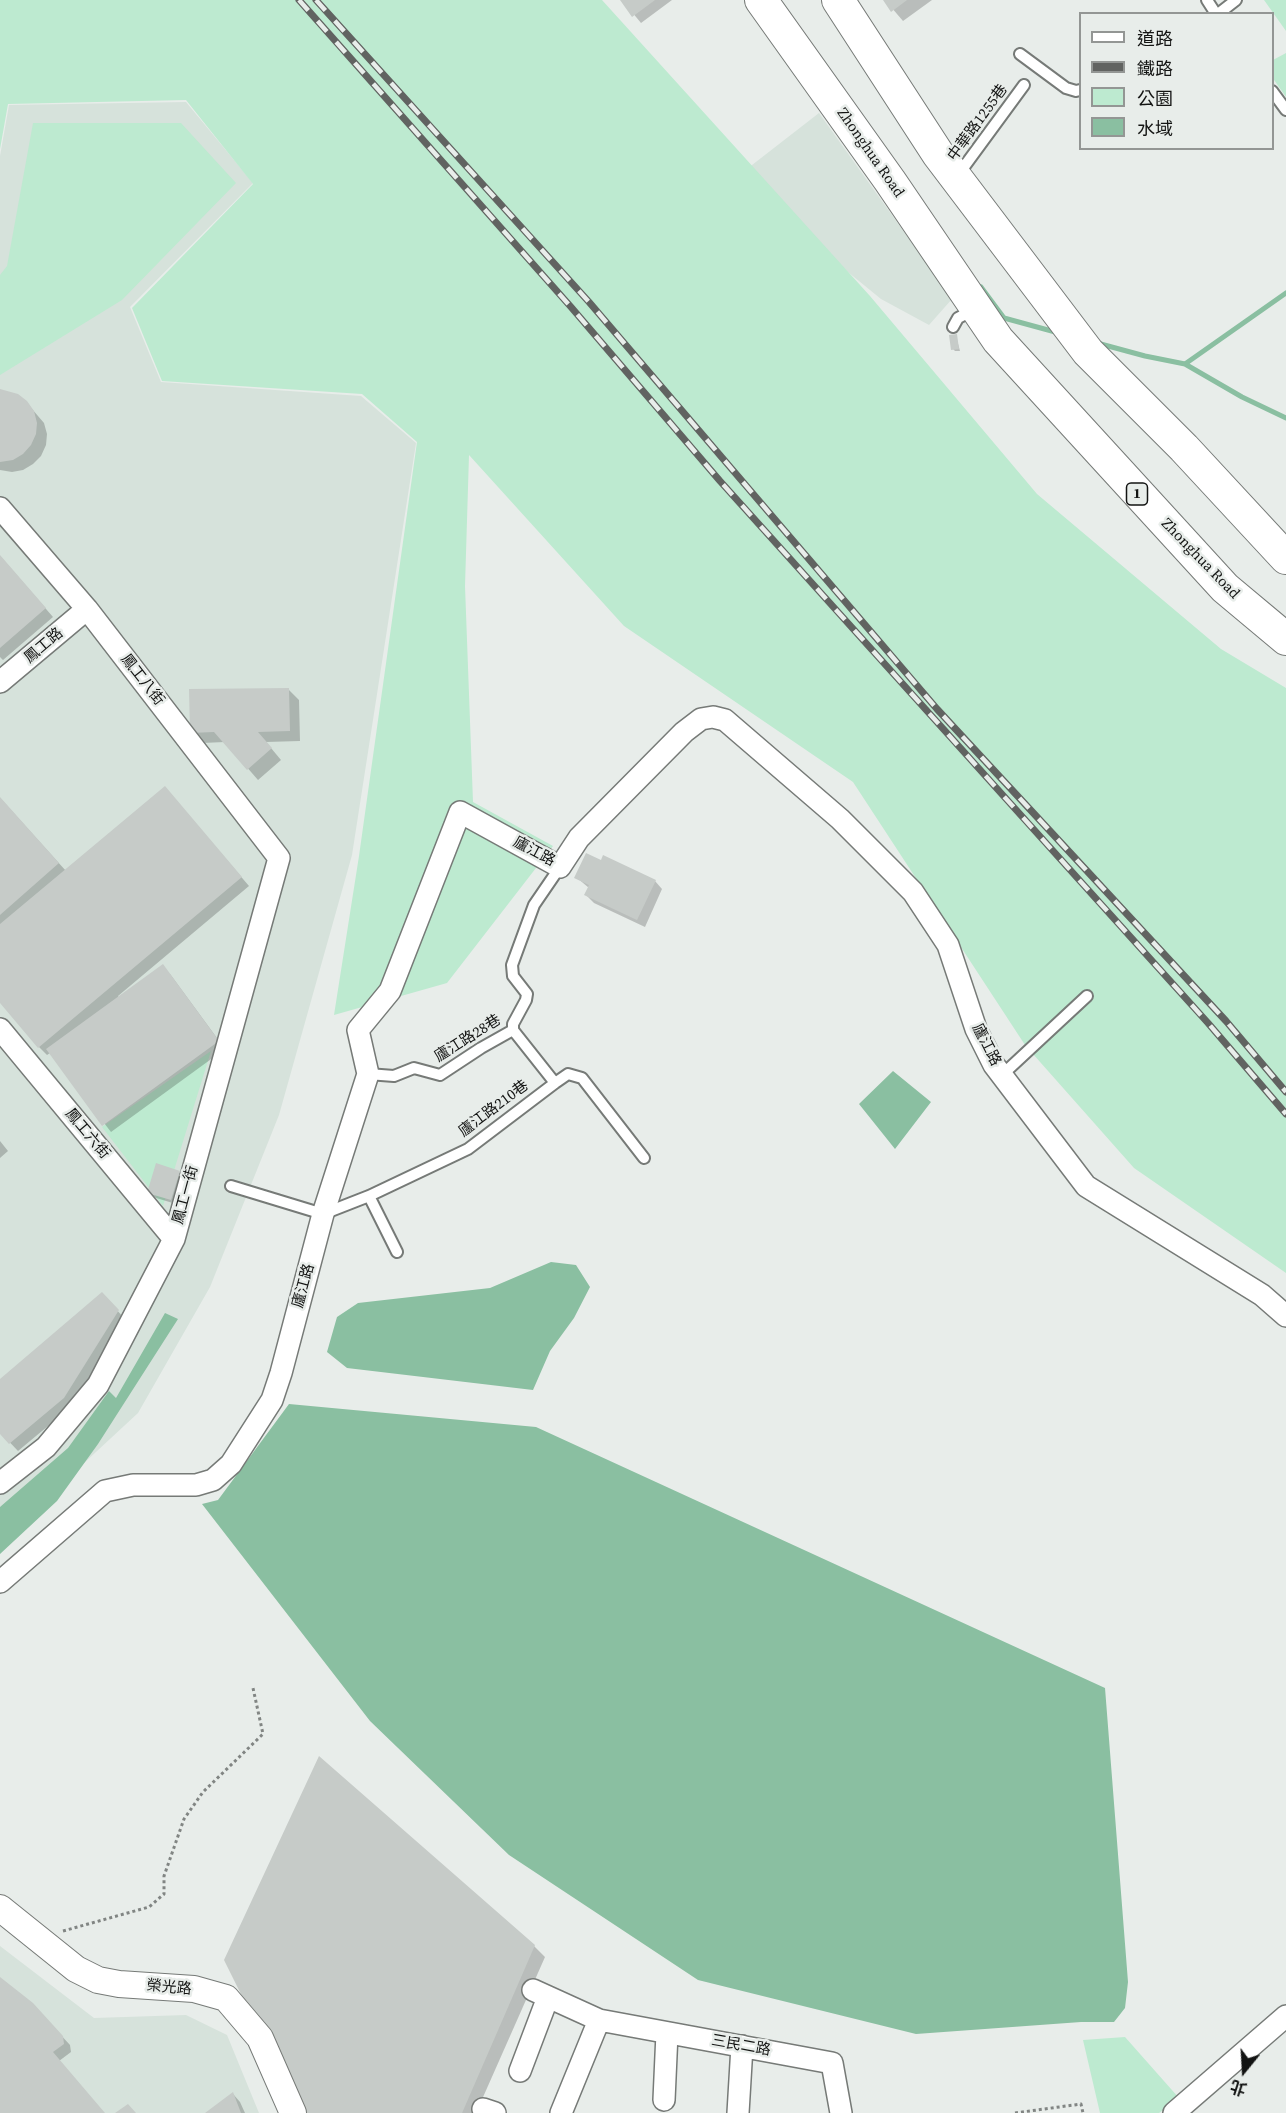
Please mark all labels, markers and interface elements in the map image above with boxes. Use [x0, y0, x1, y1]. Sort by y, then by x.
legend [1079, 12, 1274, 150]
text: 道路 [1137, 26, 1173, 51]
text: 鐵路 [1137, 56, 1173, 81]
street label: 中華路1255巷 [944, 81, 1012, 165]
text: 公園 [1137, 86, 1173, 111]
street label: Zhonghua Road [833, 105, 907, 201]
text: 水域 [1137, 116, 1173, 141]
road number: 1 [1126, 483, 1148, 505]
street label: Zhonghua Road [1157, 515, 1243, 603]
street label: 鳳工路 [21, 625, 67, 667]
street label: 鳳工八街 [116, 651, 168, 709]
street label: 廬江路 [510, 833, 558, 871]
street label: 廬江路28巷 [431, 1011, 505, 1067]
street label: 廬江路 [968, 1021, 1004, 1069]
street label: 廬江路210巷 [456, 1077, 532, 1141]
street label: 鳳工六街 [61, 1105, 113, 1163]
street label: 鳳工一街 [170, 1164, 202, 1226]
street label: 廬江路 [289, 1262, 319, 1310]
street label: 榮光路 [146, 1977, 192, 1999]
street label: 三民二路 [710, 2032, 772, 2060]
north arrow [1214, 2041, 1274, 2101]
text: 北 [1227, 2075, 1249, 2101]

